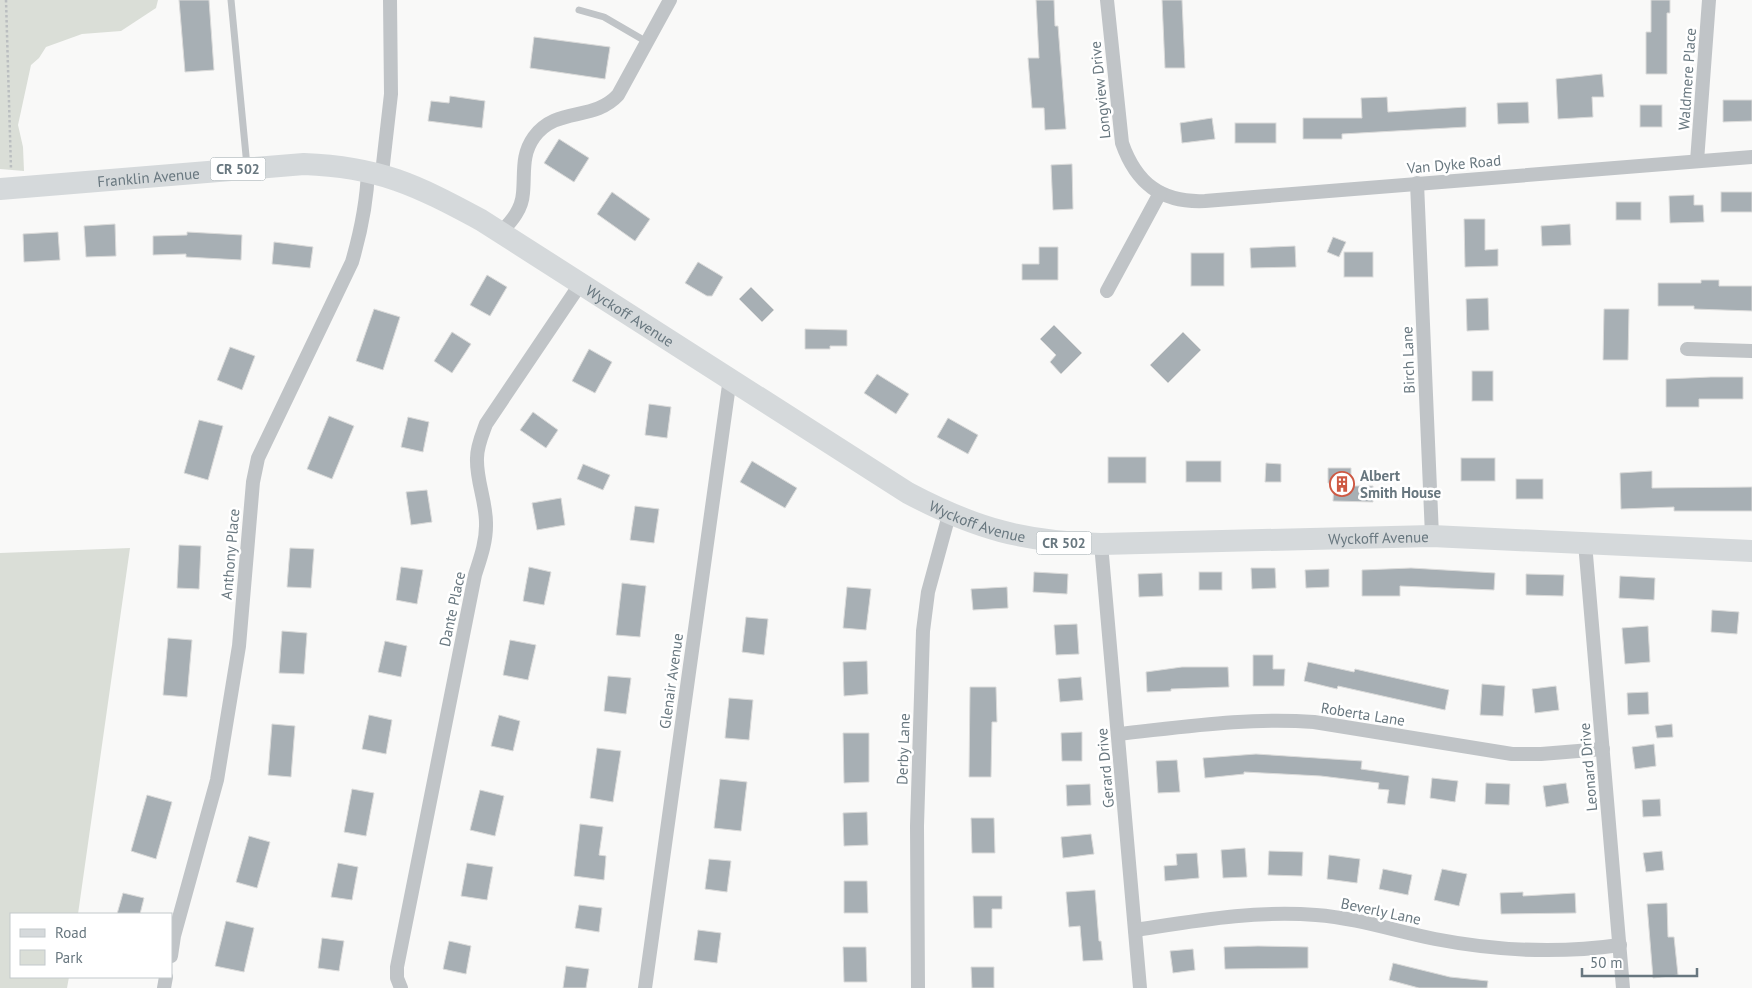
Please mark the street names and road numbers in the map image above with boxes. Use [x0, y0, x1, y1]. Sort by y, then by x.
street label: Waldmere Place [1674, 27, 1700, 131]
street label: Longview Drive [1085, 40, 1115, 140]
street label: Van Dyke Road [1405, 150, 1502, 178]
road number: CR 502 [210, 157, 266, 180]
street label: Franklin Avenue [96, 163, 201, 190]
street label: Wyckoff Avenue [583, 280, 678, 351]
street label: Birch Lane [1397, 326, 1419, 394]
street label: Wyckoff Avenue [926, 496, 1027, 546]
street label: Anthony Place [217, 508, 243, 600]
street label: Wyckoff Avenue [1328, 527, 1429, 548]
road number: CR 502 [1036, 532, 1092, 554]
street label: Dante Place [435, 570, 469, 648]
street label: Glenair Avenue [655, 632, 687, 730]
street label: Roberta Lane [1320, 698, 1406, 730]
street label: Derby Lane [892, 713, 914, 785]
street label: Leonard Drive [1575, 722, 1601, 812]
street label: Gerard Drive [1092, 727, 1118, 809]
street label: Beverly Lane [1339, 893, 1423, 929]

